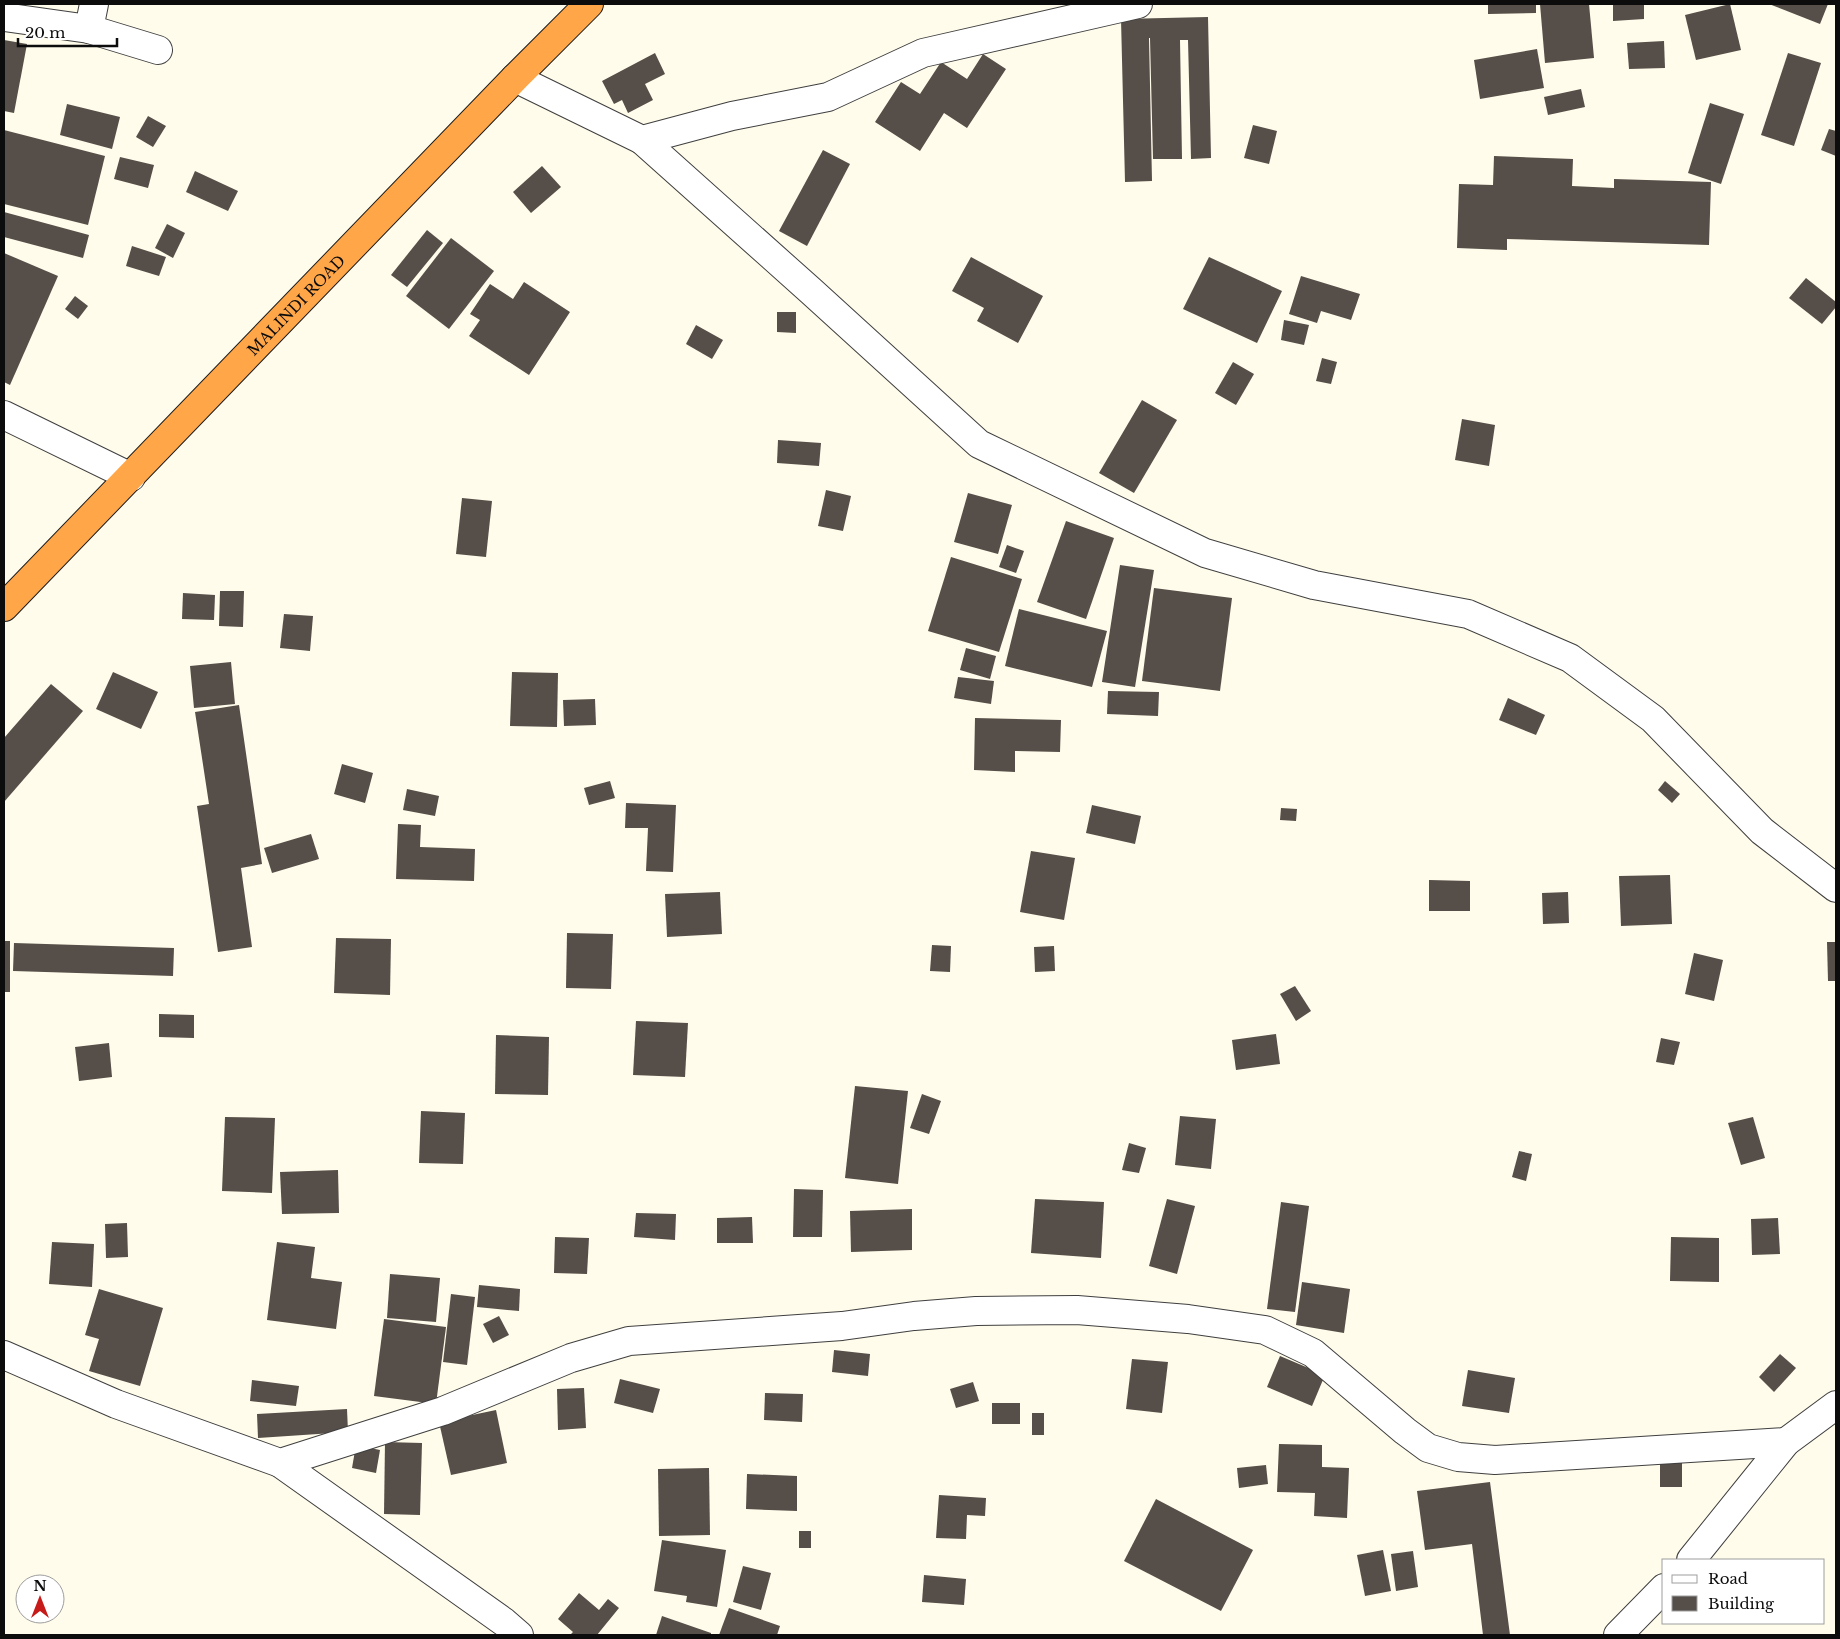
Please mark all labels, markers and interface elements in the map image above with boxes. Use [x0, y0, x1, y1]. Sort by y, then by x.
scale bar [18, 15, 116, 47]
text: 20 m [25, 23, 65, 42]
street label: MALINDI ROAD [243, 251, 349, 359]
legend [1662, 1559, 1825, 1624]
text: Road [1708, 1569, 1748, 1588]
north arrow [15, 1574, 65, 1624]
text: N [33, 1577, 47, 1595]
text: Building [1708, 1594, 1775, 1613]

